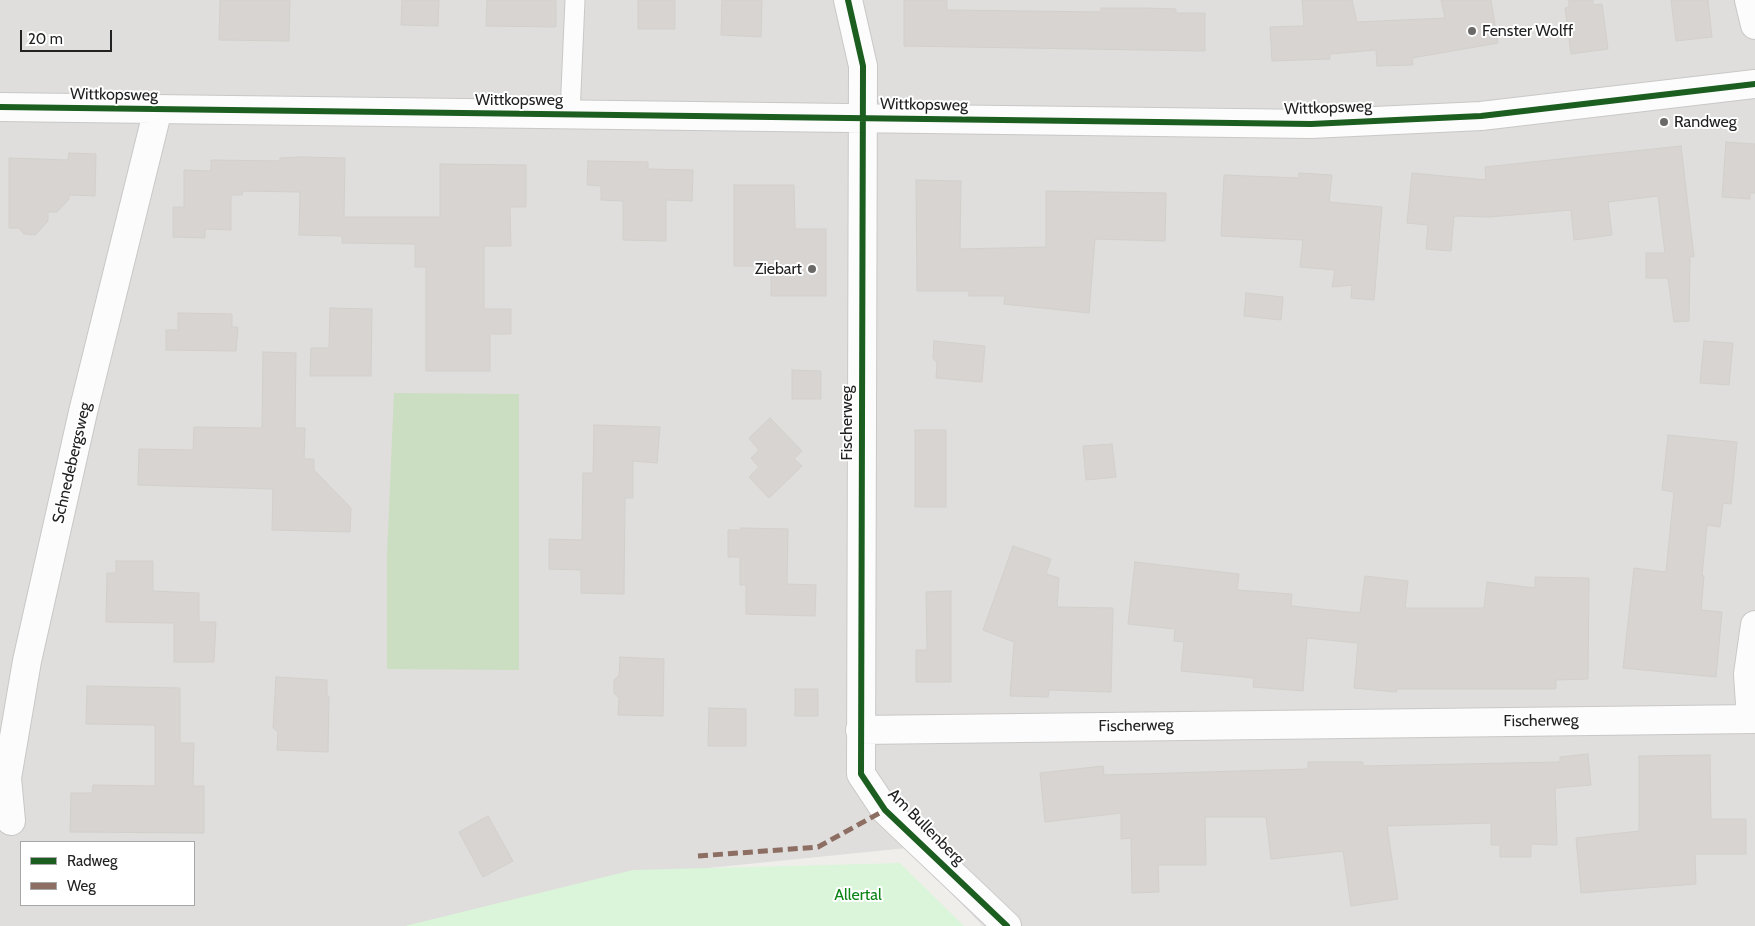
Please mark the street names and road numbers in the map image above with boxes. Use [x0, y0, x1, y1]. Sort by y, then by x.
street label: Wittkopsweg [70, 85, 158, 105]
street label: Wittkopsweg [475, 90, 563, 110]
street label: Wittkopsweg [880, 95, 968, 115]
street label: Wittkopsweg [1284, 97, 1372, 119]
street label: Fischerweg [837, 385, 857, 461]
street label: Schnedebergsweg [49, 401, 95, 525]
street label: Fischerweg [1503, 711, 1579, 731]
street label: Fischerweg [1098, 716, 1174, 736]
street label: Am Bullenberg [884, 785, 968, 869]

